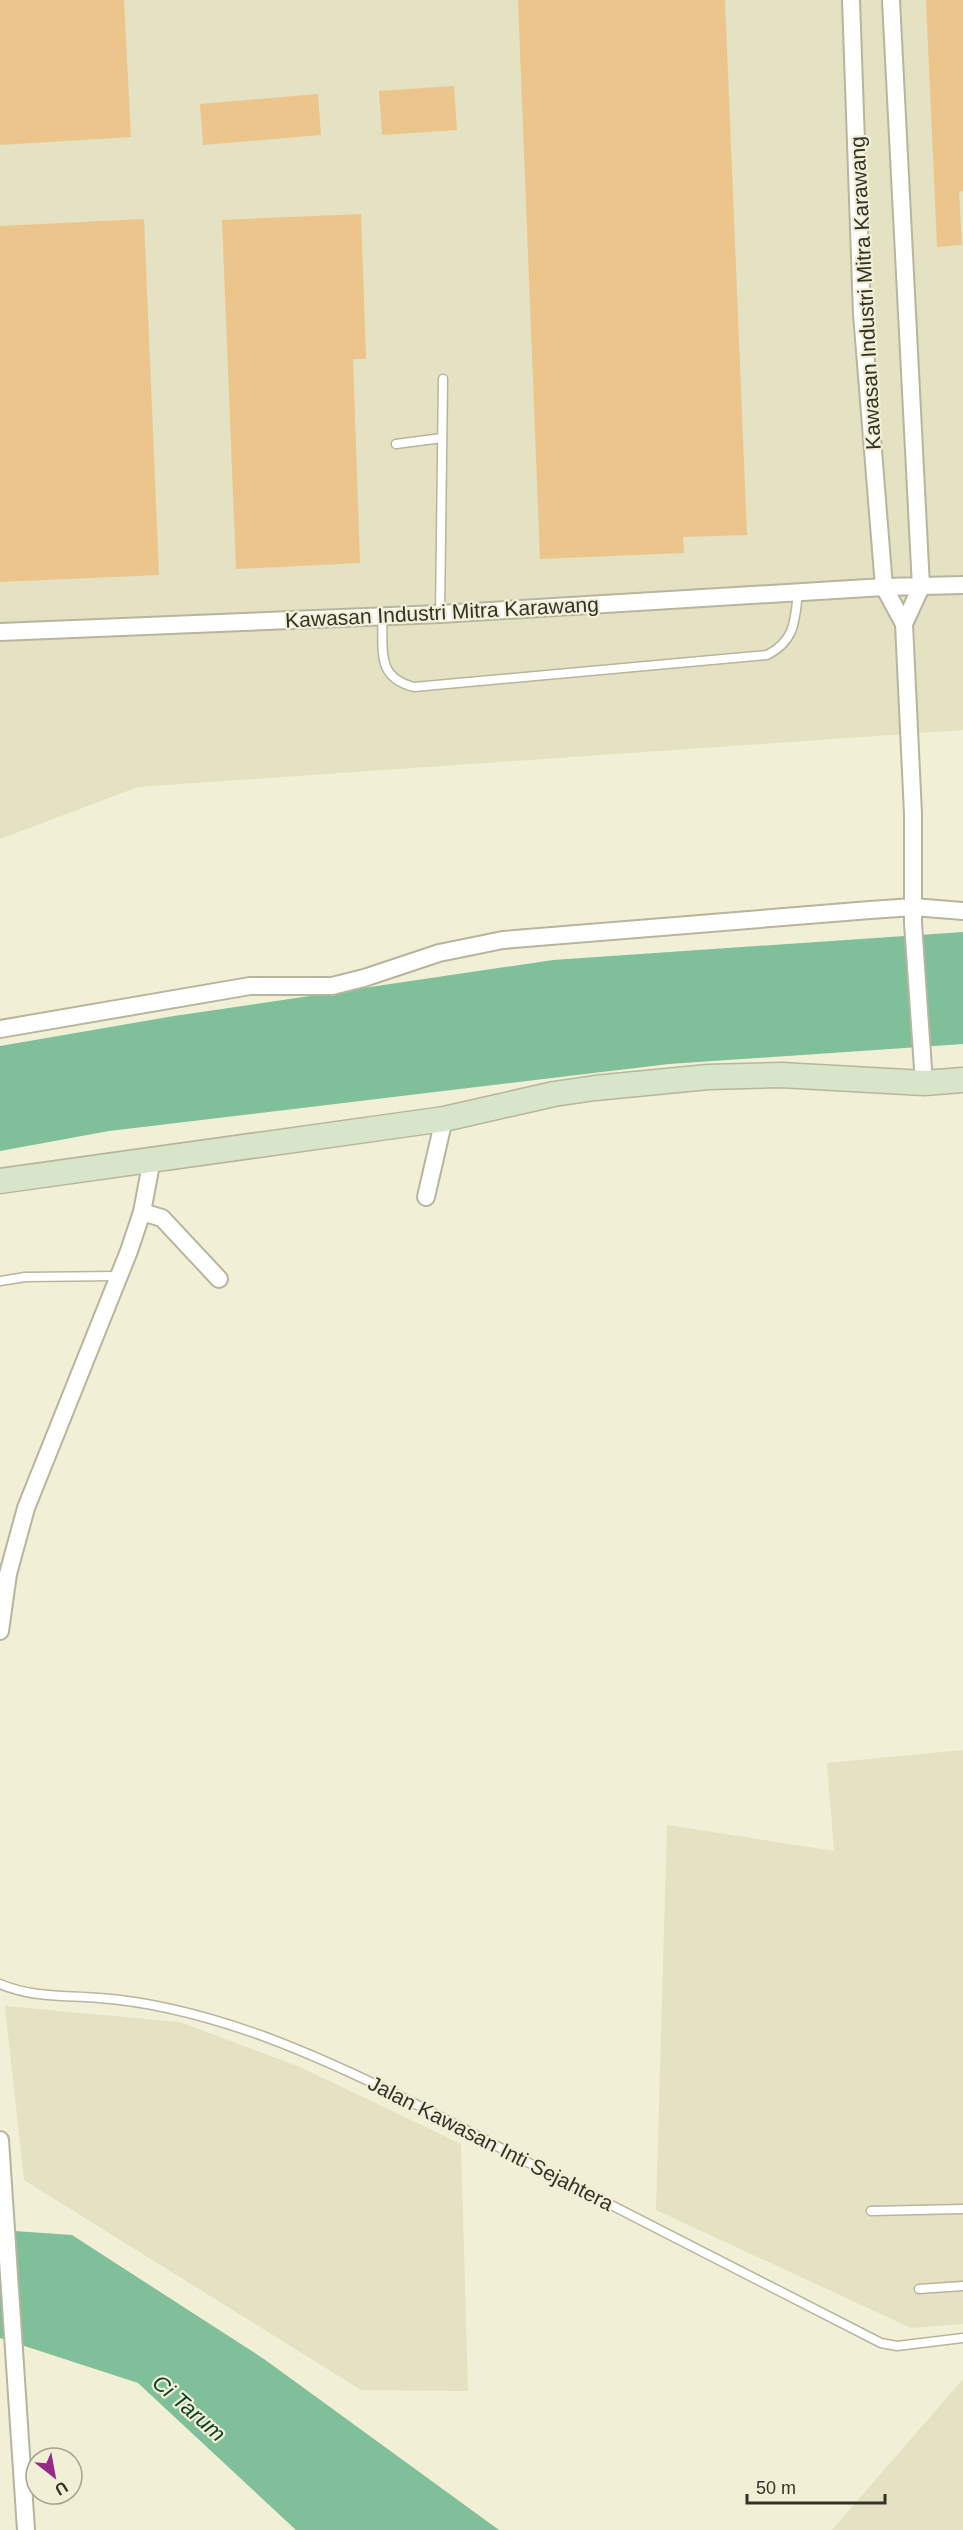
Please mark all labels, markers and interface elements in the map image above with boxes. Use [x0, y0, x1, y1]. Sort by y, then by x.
street label: Kawasan Industri Mitra Karawang [845, 136, 885, 450]
street label: Kawasan Industri Mitra Karawang [285, 592, 599, 632]
street label: Jalan Kawasan Inti Sejahtera [365, 2071, 618, 2215]
water label: Ci Tarum [147, 2370, 231, 2446]
north arrow [24, 2446, 84, 2506]
scale bar [747, 2467, 885, 2505]
text: U [52, 2478, 71, 2499]
text: 50 m [756, 2478, 796, 2498]

